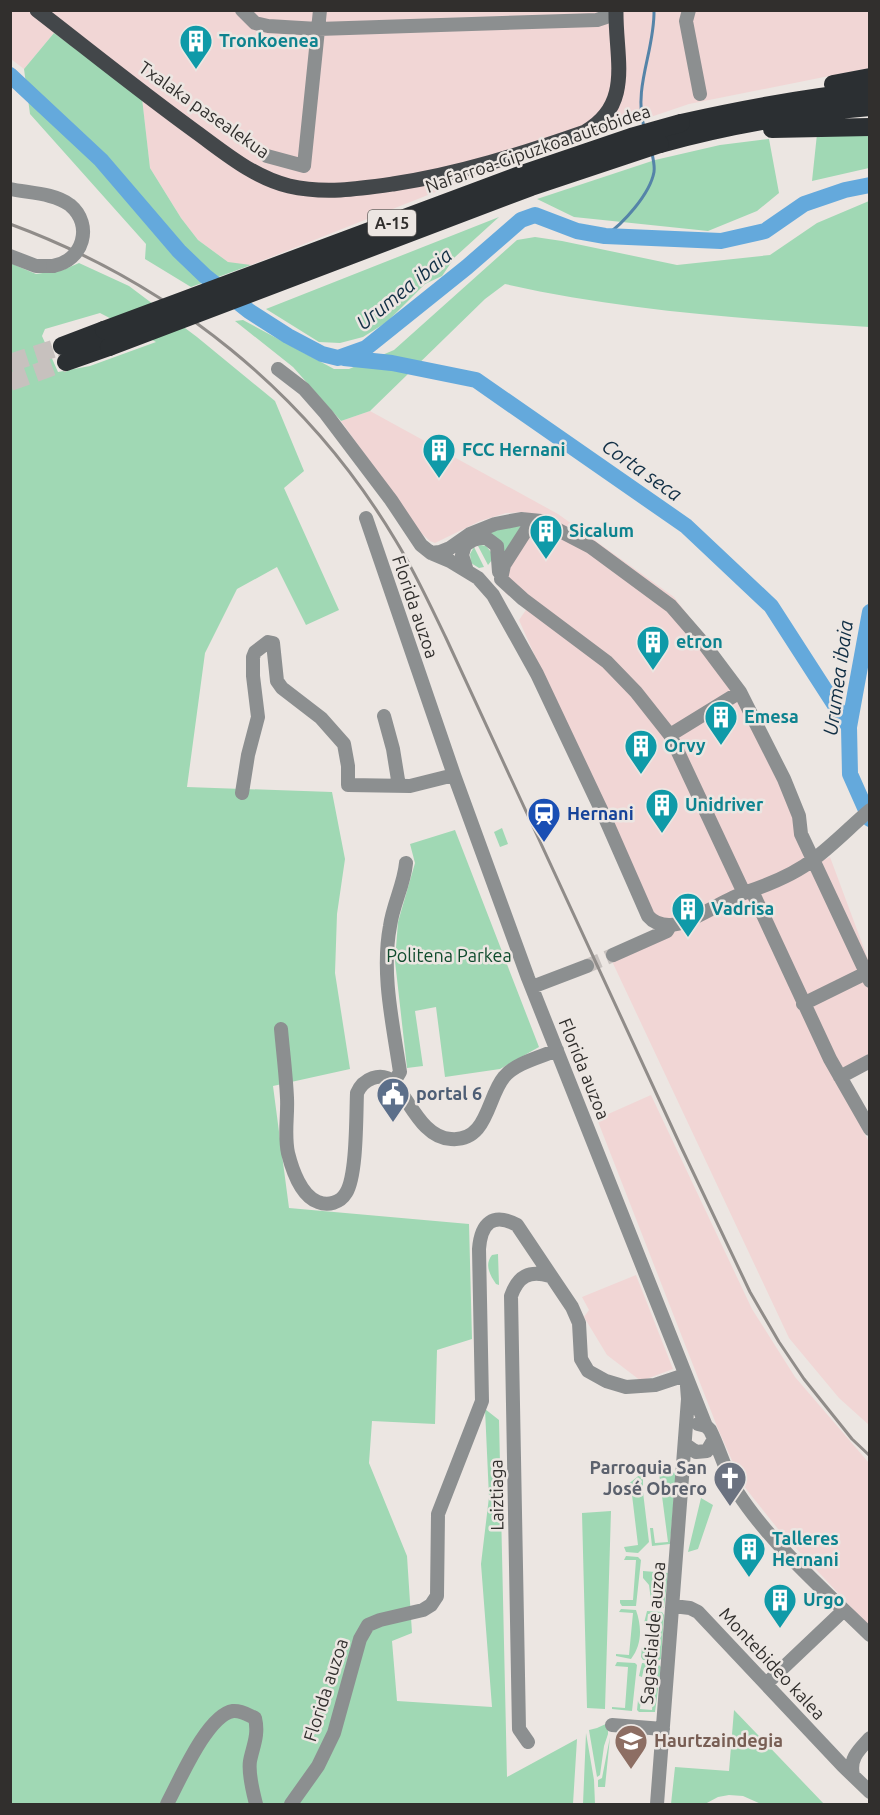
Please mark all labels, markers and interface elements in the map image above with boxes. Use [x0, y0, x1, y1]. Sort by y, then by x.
building icon: Tronkoenea [178, 23, 214, 70]
place label: Tronkoenea [219, 30, 319, 50]
street label: Txalaka pasealekua [136, 57, 274, 162]
street label: Nafarroa-Gipuzkoa autobidea [423, 100, 653, 196]
road number: A-15 [368, 210, 416, 236]
water label: Urumea ibaia [351, 243, 456, 334]
building icon: FCC Hernani [421, 432, 457, 479]
water label: Corta seca [598, 434, 687, 506]
place label: FCC Hernani [462, 439, 566, 459]
building icon: Sicalum [528, 513, 564, 560]
place label: Sicalum [569, 520, 634, 540]
street label: Florida auzoa [389, 553, 443, 661]
water label: Urumea ibaia [818, 618, 857, 737]
building icon: etron [635, 624, 671, 671]
place label: etron [676, 631, 723, 651]
building icon: Emesa [703, 699, 739, 746]
place label: Emesa [744, 706, 799, 726]
building icon: Orvy [623, 728, 659, 775]
place label: Orvy [664, 735, 706, 755]
building icon: Unidriver [644, 787, 680, 834]
place label: Unidriver [685, 794, 764, 814]
station icon: Hernani [526, 796, 562, 843]
place label: Hernani [567, 803, 634, 823]
building icon: Vadrisa [670, 891, 706, 938]
place label: Vadrisa [711, 898, 774, 918]
park label: Politena Parkea [386, 945, 512, 965]
street label: Florida auzoa [556, 1015, 614, 1122]
public building icon: portal 6 [375, 1076, 411, 1123]
place label: portal 6 [416, 1083, 482, 1103]
place label: Parroquia San José Obrero [590, 1457, 707, 1498]
street label: Laiztiaga [485, 1459, 507, 1531]
church icon: Parroquia San José Obrero [712, 1460, 748, 1507]
place label: Talleres Hernani [772, 1528, 839, 1569]
building icon: Talleres Hernani [731, 1531, 767, 1578]
street label: Sagastialde auzoa [636, 1561, 668, 1705]
building icon: Urgo [762, 1582, 798, 1629]
place label: Urgo [803, 1589, 844, 1609]
street label: Montebideo kalea [716, 1603, 830, 1723]
street label: Florida auzoa [299, 1636, 351, 1744]
school or university icon: Haurtzaindegia [613, 1723, 649, 1770]
place label: Haurtzaindegia [654, 1730, 783, 1750]

